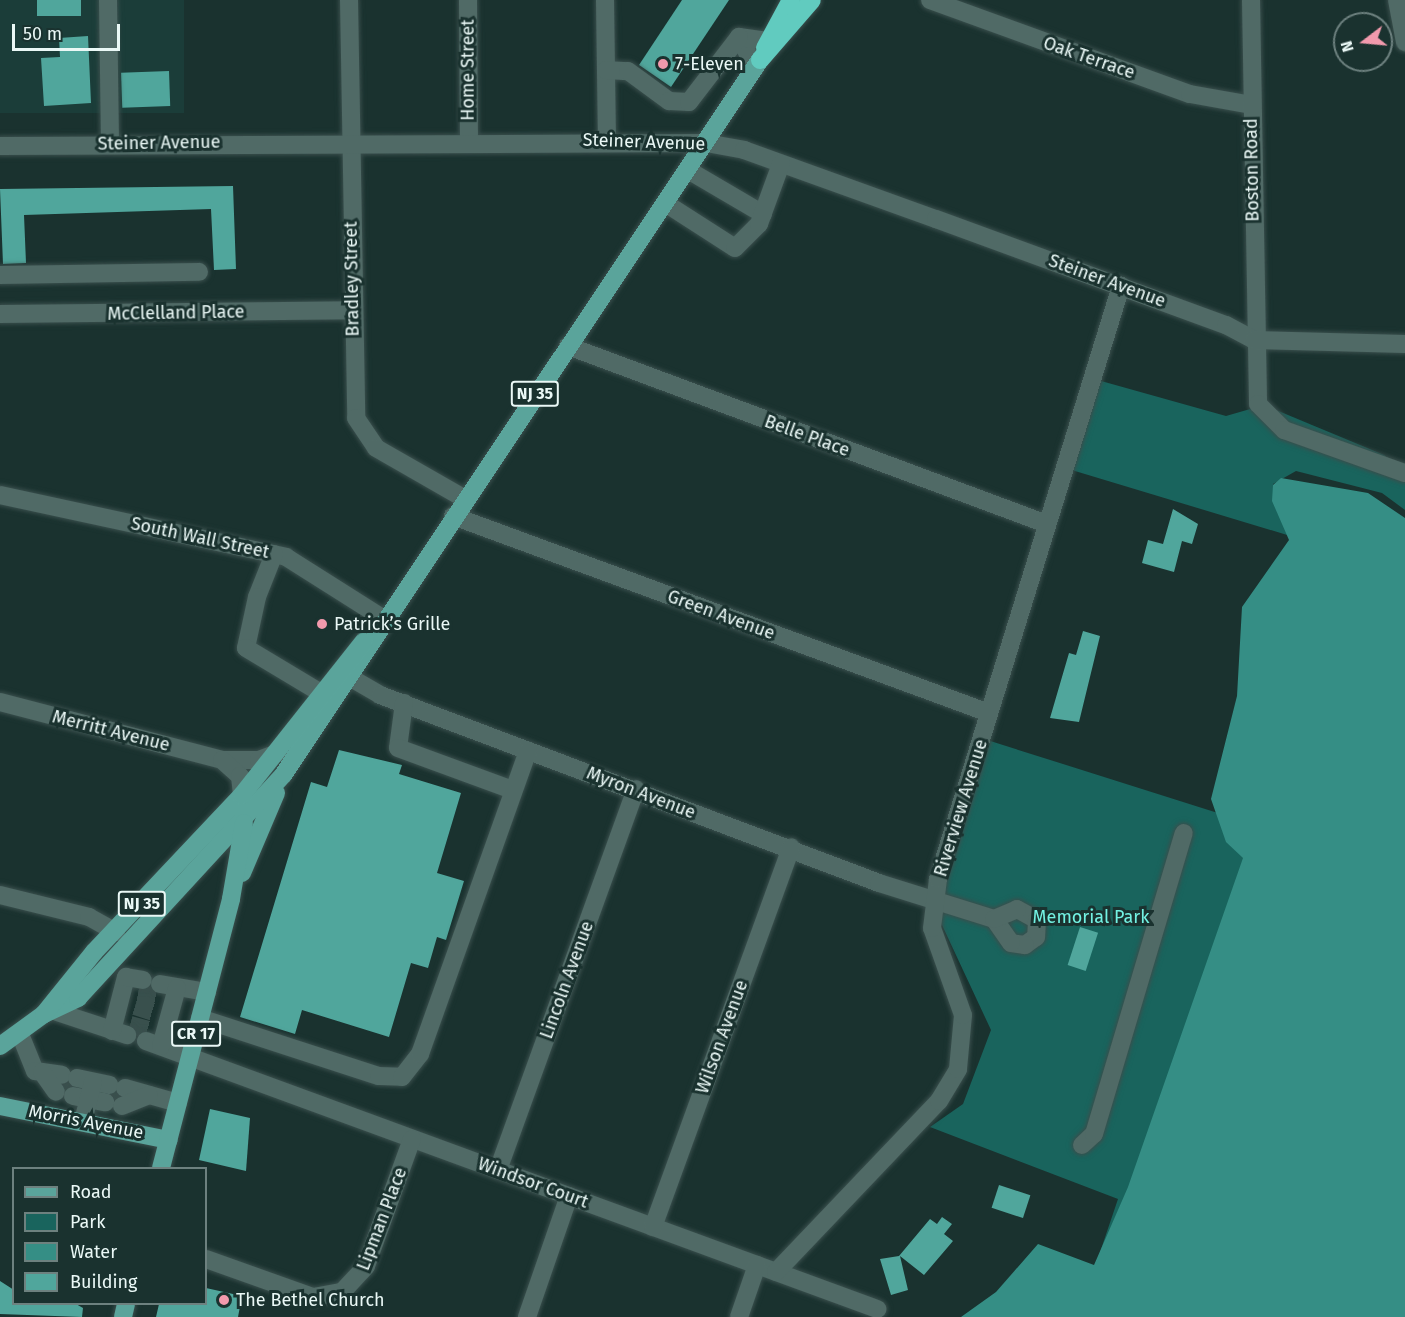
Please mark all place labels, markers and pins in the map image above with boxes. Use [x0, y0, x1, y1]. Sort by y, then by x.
place label: 7-Eleven [675, 53, 744, 75]
marker: 7-Eleven [656, 57, 670, 71]
place label: Patrick’s Grille [334, 613, 450, 635]
marker: Patrick’s Grille [315, 617, 329, 631]
place label: The Bethel Church [236, 1289, 385, 1311]
marker: The Bethel Church [217, 1293, 231, 1307]

